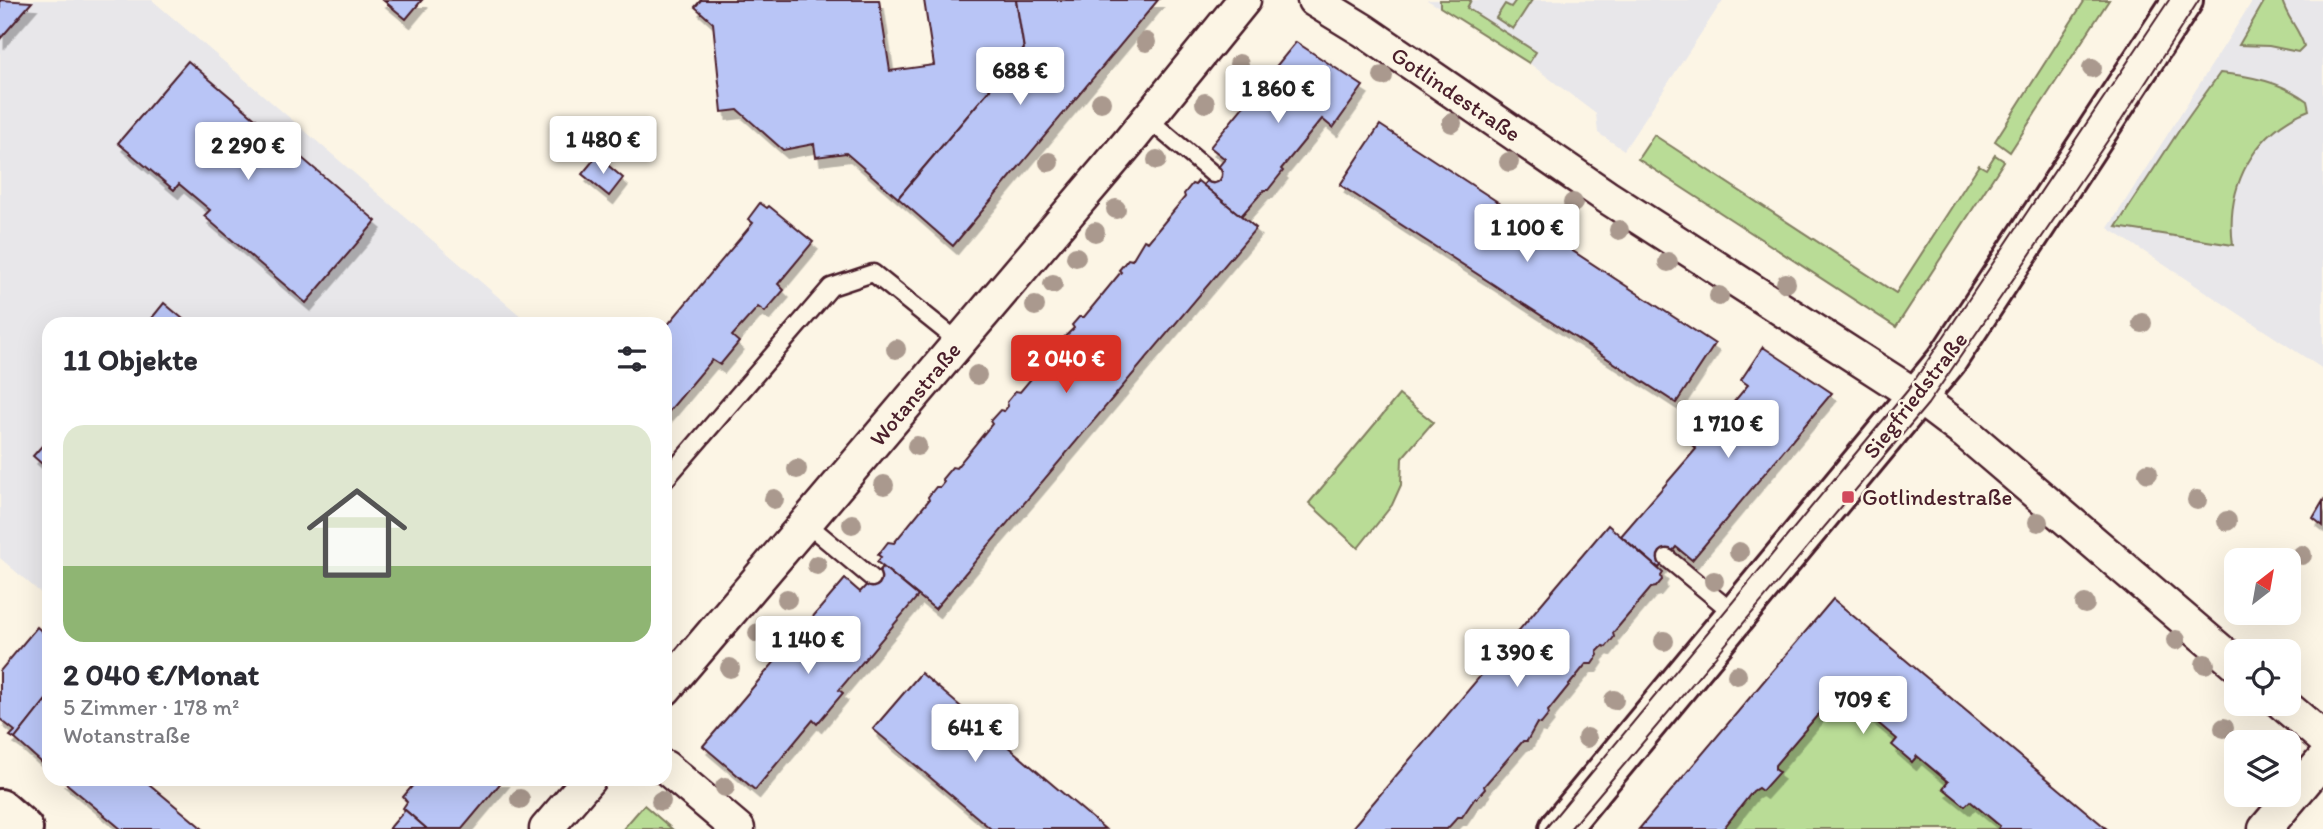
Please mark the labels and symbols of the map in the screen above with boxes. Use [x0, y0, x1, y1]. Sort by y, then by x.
street label: Gotlindestraße [1386, 40, 1526, 148]
pin: 688 € [971, 48, 1069, 107]
pin: 1 860 € [1213, 66, 1343, 125]
pin: 1 480 € [538, 116, 668, 176]
pin: 2 290 € [183, 122, 313, 182]
pin: 1 100 € [1462, 204, 1592, 264]
street label: Siegfriedstraße [1857, 326, 1973, 464]
street label: Wotanstraße [863, 336, 967, 452]
pin: 2 040 € [1001, 336, 1131, 395]
pin: 1 710 € [1663, 400, 1793, 460]
place label: Gotlindestraße [1862, 483, 2012, 511]
marker: Gotlindestraße [1840, 489, 1856, 505]
north arrow [2224, 548, 2301, 625]
pin: 1 140 € [743, 616, 873, 676]
pin: 1 390 € [1452, 630, 1582, 689]
pin: 709 € [1814, 676, 1912, 736]
pin: 641 € [926, 704, 1024, 764]

